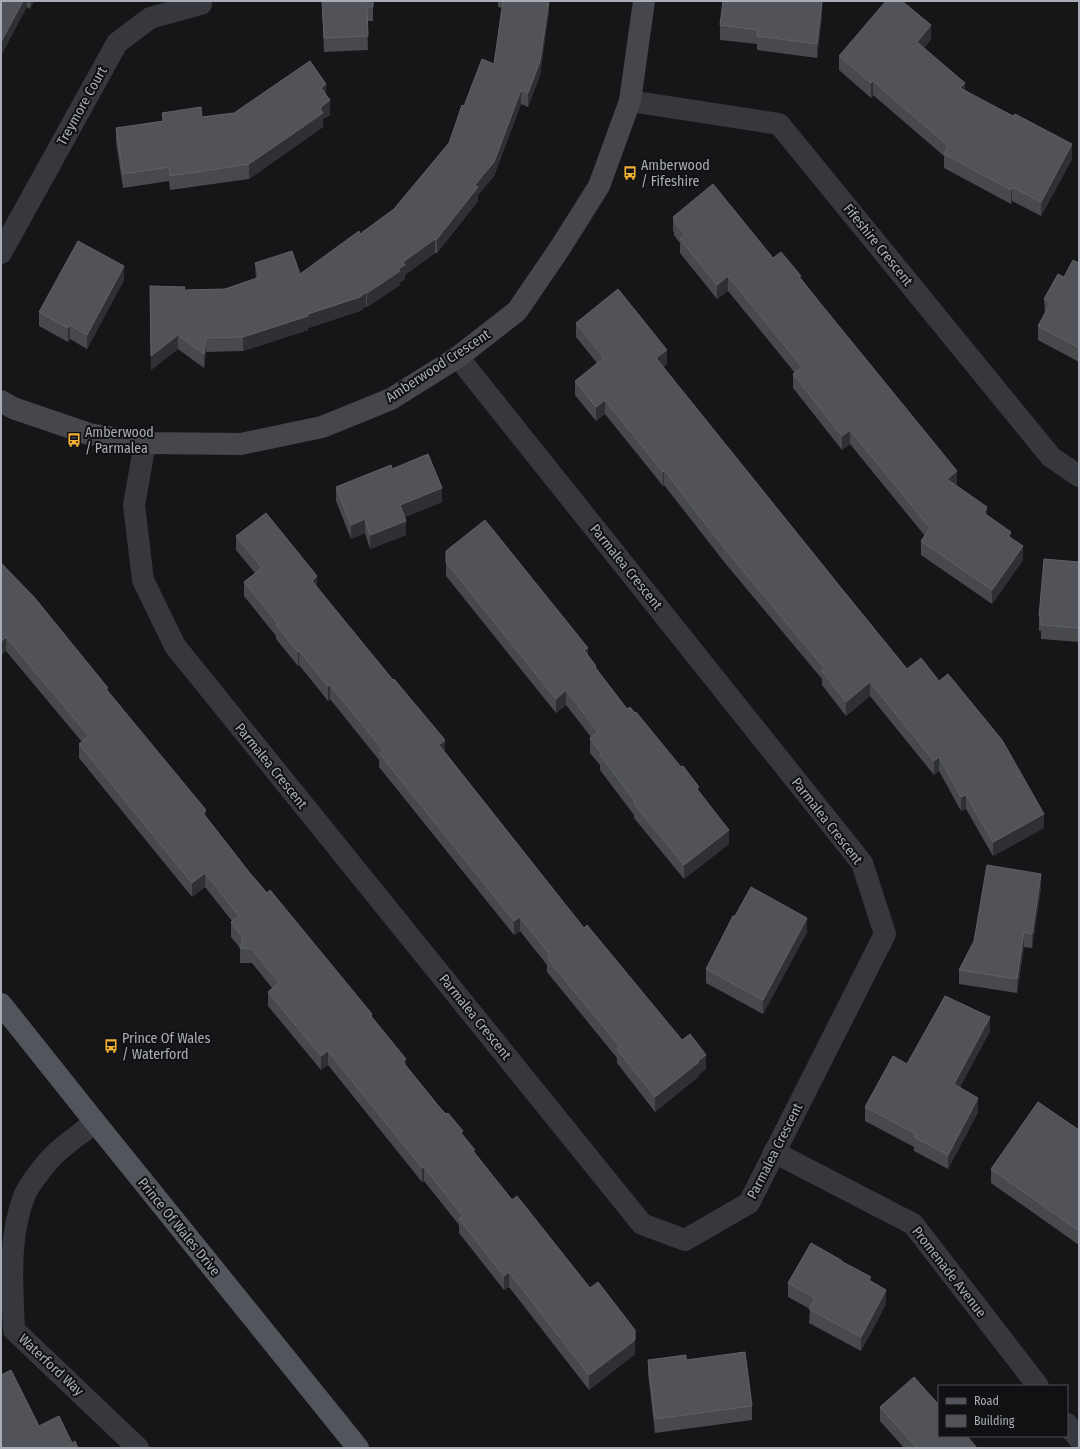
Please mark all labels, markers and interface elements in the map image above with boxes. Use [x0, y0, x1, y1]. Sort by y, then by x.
street label: Treymore Court [53, 63, 111, 148]
place label: Amberwood / Fifeshire [641, 157, 710, 190]
bus stop icon: Amberwood / Fifeshire [622, 165, 638, 181]
street label: Fifeshire Crescent [840, 201, 917, 290]
street label: Amberwood Crescent [383, 326, 494, 406]
place label: Amberwood / Parmalea [85, 424, 154, 457]
bus stop icon: Amberwood / Parmalea [66, 432, 82, 448]
street label: Parmalea Crescent [586, 521, 666, 614]
street label: Parmalea Crescent [231, 720, 311, 813]
street label: Parmalea Crescent [788, 774, 866, 868]
street label: Parmalea Crescent [435, 971, 515, 1064]
place label: Prince Of Wales / Waterford [122, 1030, 210, 1063]
bus stop icon: Prince Of Wales / Waterford [103, 1038, 119, 1054]
street label: Parmalea Crescent [744, 1100, 807, 1202]
street label: Prince Of Wales Drive [134, 1174, 224, 1280]
street label: Promenade Avenue [908, 1223, 990, 1321]
street label: Waterford Way [15, 1331, 88, 1400]
legend [938, 1385, 1068, 1437]
text: Road [974, 1394, 999, 1408]
text: Building [974, 1414, 1015, 1428]

